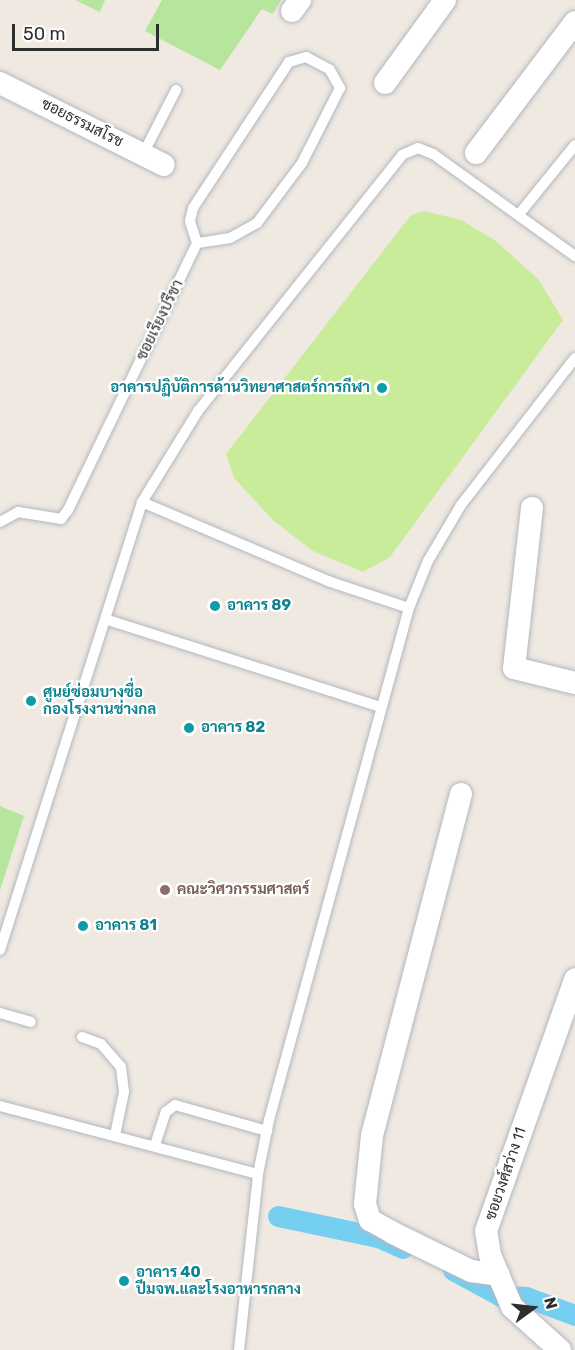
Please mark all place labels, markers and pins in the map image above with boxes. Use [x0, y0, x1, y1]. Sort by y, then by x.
place label: อาคารปฏิบัติการด้านวิทยาศาสตร์การกีฬา [110, 379, 370, 397]
marker: อาคารปฏิบัติการด้านวิทยาศาสตร์การกีฬา [375, 381, 389, 395]
place label: อาคาร 89 [227, 597, 291, 615]
marker: อาคาร 89 [208, 599, 222, 613]
place label: ศูนย์ซ่อมบางซื่อ กองโรงงานช่างกล [43, 683, 156, 718]
marker: ศูนย์ซ่อมบางซื่อ กองโรงงานช่างกล [24, 694, 38, 708]
place label: อาคาร 82 [201, 719, 265, 737]
marker: อาคาร 82 [182, 721, 196, 735]
place label: คณะวิศวกรรมศาสตร์ [177, 881, 309, 899]
marker: คณะวิศวกรรมศาสตร์ [158, 883, 172, 897]
place label: อาคาร 81 [95, 917, 157, 935]
marker: อาคาร 81 [76, 919, 90, 933]
place label: อาคาร 40 ปีมจพ.และโรงอาหารกลาง [136, 1263, 301, 1298]
marker: อาคาร 40 ปีมจพ.และโรงอาหารกลาง [117, 1274, 131, 1288]

